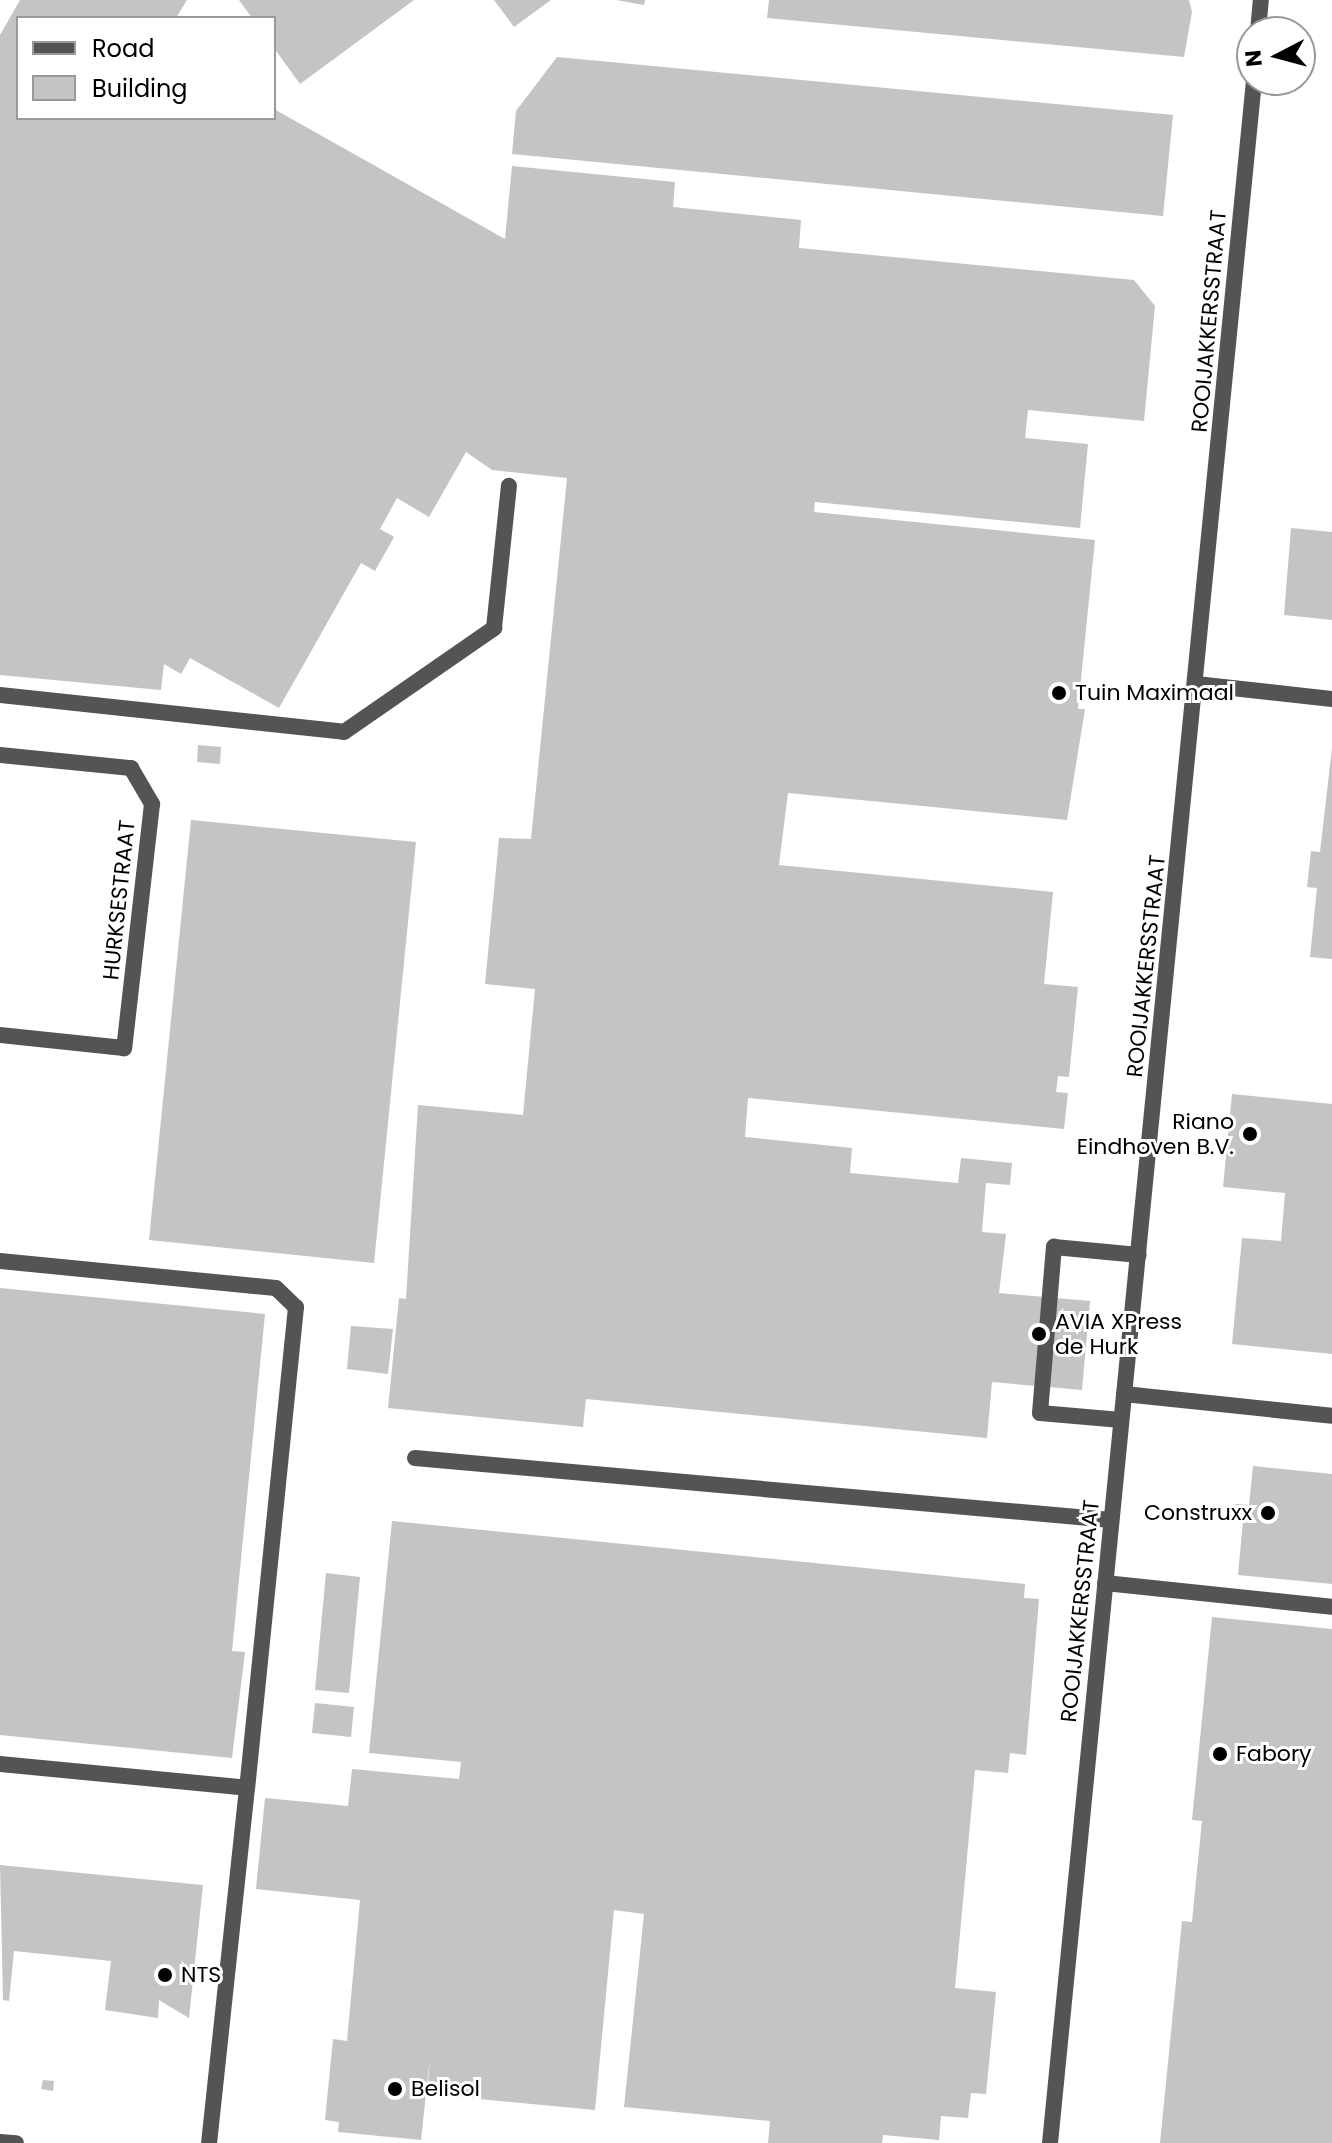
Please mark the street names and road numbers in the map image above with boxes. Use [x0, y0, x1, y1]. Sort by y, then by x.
street label: ROOIJAKKERSSTRAAT [1186, 209, 1232, 433]
street label: HURKSESTRAAT [97, 819, 141, 981]
street label: ROOIJAKKERSSTRAAT [1121, 853, 1171, 1079]
street label: ROOIJAKKERSSTRAAT [1055, 1498, 1105, 1724]

